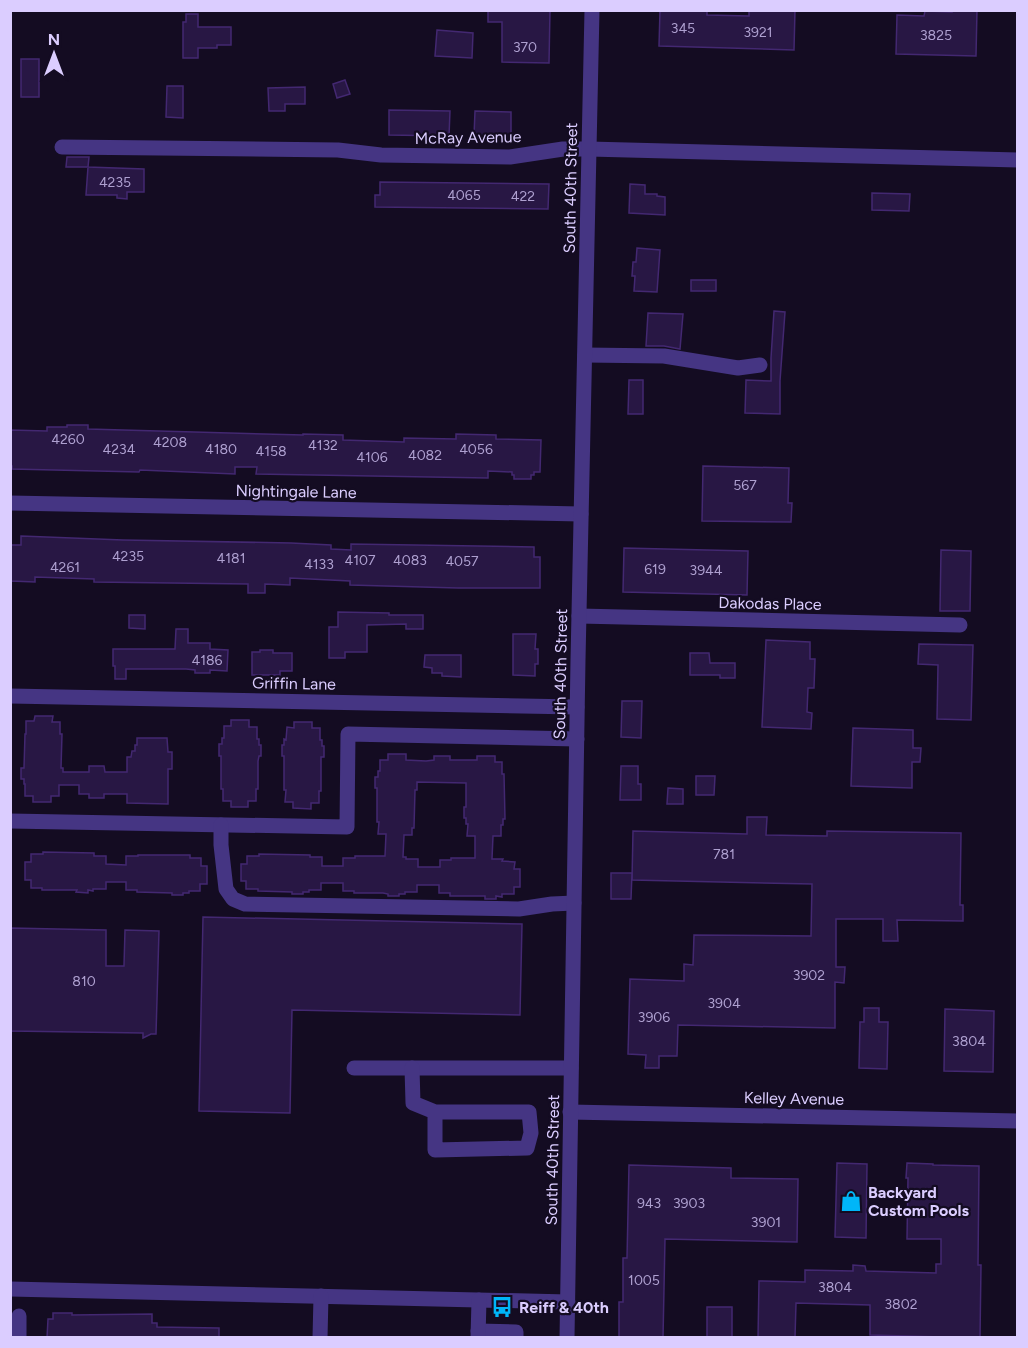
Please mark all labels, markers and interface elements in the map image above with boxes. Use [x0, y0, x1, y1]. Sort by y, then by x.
house number: 345 [671, 20, 695, 37]
north arrow [24, 24, 84, 84]
house number: 3921 [743, 24, 773, 41]
house number: 3825 [920, 27, 952, 44]
text: N [48, 30, 60, 49]
house number: 370 [513, 39, 537, 56]
street label: South 40th Street [560, 122, 581, 254]
street label: McRay Avenue [414, 127, 522, 148]
house number: 4235 [99, 174, 131, 191]
house number: 4065 [447, 187, 481, 204]
house number: 422 [511, 188, 535, 205]
house number: 4260 [51, 431, 85, 448]
house number: 4208 [153, 434, 187, 451]
house number: 4132 [308, 437, 338, 454]
house number: 4234 [103, 441, 136, 458]
house number: 4180 [205, 441, 237, 458]
house number: 4056 [459, 441, 493, 458]
house number: 4158 [255, 443, 287, 460]
house number: 4082 [408, 447, 442, 464]
house number: 4106 [356, 449, 388, 466]
house number: 567 [733, 477, 757, 494]
street label: Nightingale Lane [235, 481, 357, 502]
house number: 4235 [112, 548, 144, 565]
house number: 4181 [217, 550, 245, 567]
house number: 4107 [345, 552, 376, 569]
house number: 4083 [393, 552, 427, 569]
house number: 4057 [445, 553, 479, 570]
house number: 4133 [304, 556, 334, 573]
house number: 4261 [50, 559, 80, 576]
house number: 619 [644, 561, 666, 578]
house number: 3944 [690, 562, 723, 579]
street label: Dakodas Place [718, 593, 822, 614]
street label: South 40th Street [550, 608, 571, 740]
house number: 4186 [192, 652, 223, 669]
street label: Griffin Lane [252, 673, 336, 694]
house number: 781 [713, 846, 735, 863]
house number: 3902 [793, 967, 825, 984]
house number: 810 [72, 973, 96, 990]
house number: 3904 [707, 995, 741, 1012]
house number: 3906 [638, 1009, 670, 1026]
house number: 3804 [952, 1033, 986, 1050]
street label: Kelley Avenue [744, 1088, 845, 1109]
street label: South 40th Street [542, 1094, 563, 1226]
place label: Backyard Custom Pools [868, 1183, 970, 1220]
shop icon: Backyard Custom Pools [839, 1189, 863, 1213]
house number: 943 [637, 1195, 661, 1212]
house number: 3903 [673, 1195, 705, 1212]
house number: 3901 [751, 1214, 781, 1231]
house number: 1005 [628, 1272, 660, 1289]
house number: 3804 [818, 1279, 852, 1296]
bus stop icon: Reiff & 40th [490, 1295, 514, 1319]
house number: 3802 [884, 1296, 918, 1313]
place label: Reiff & 40th [519, 1298, 609, 1317]

